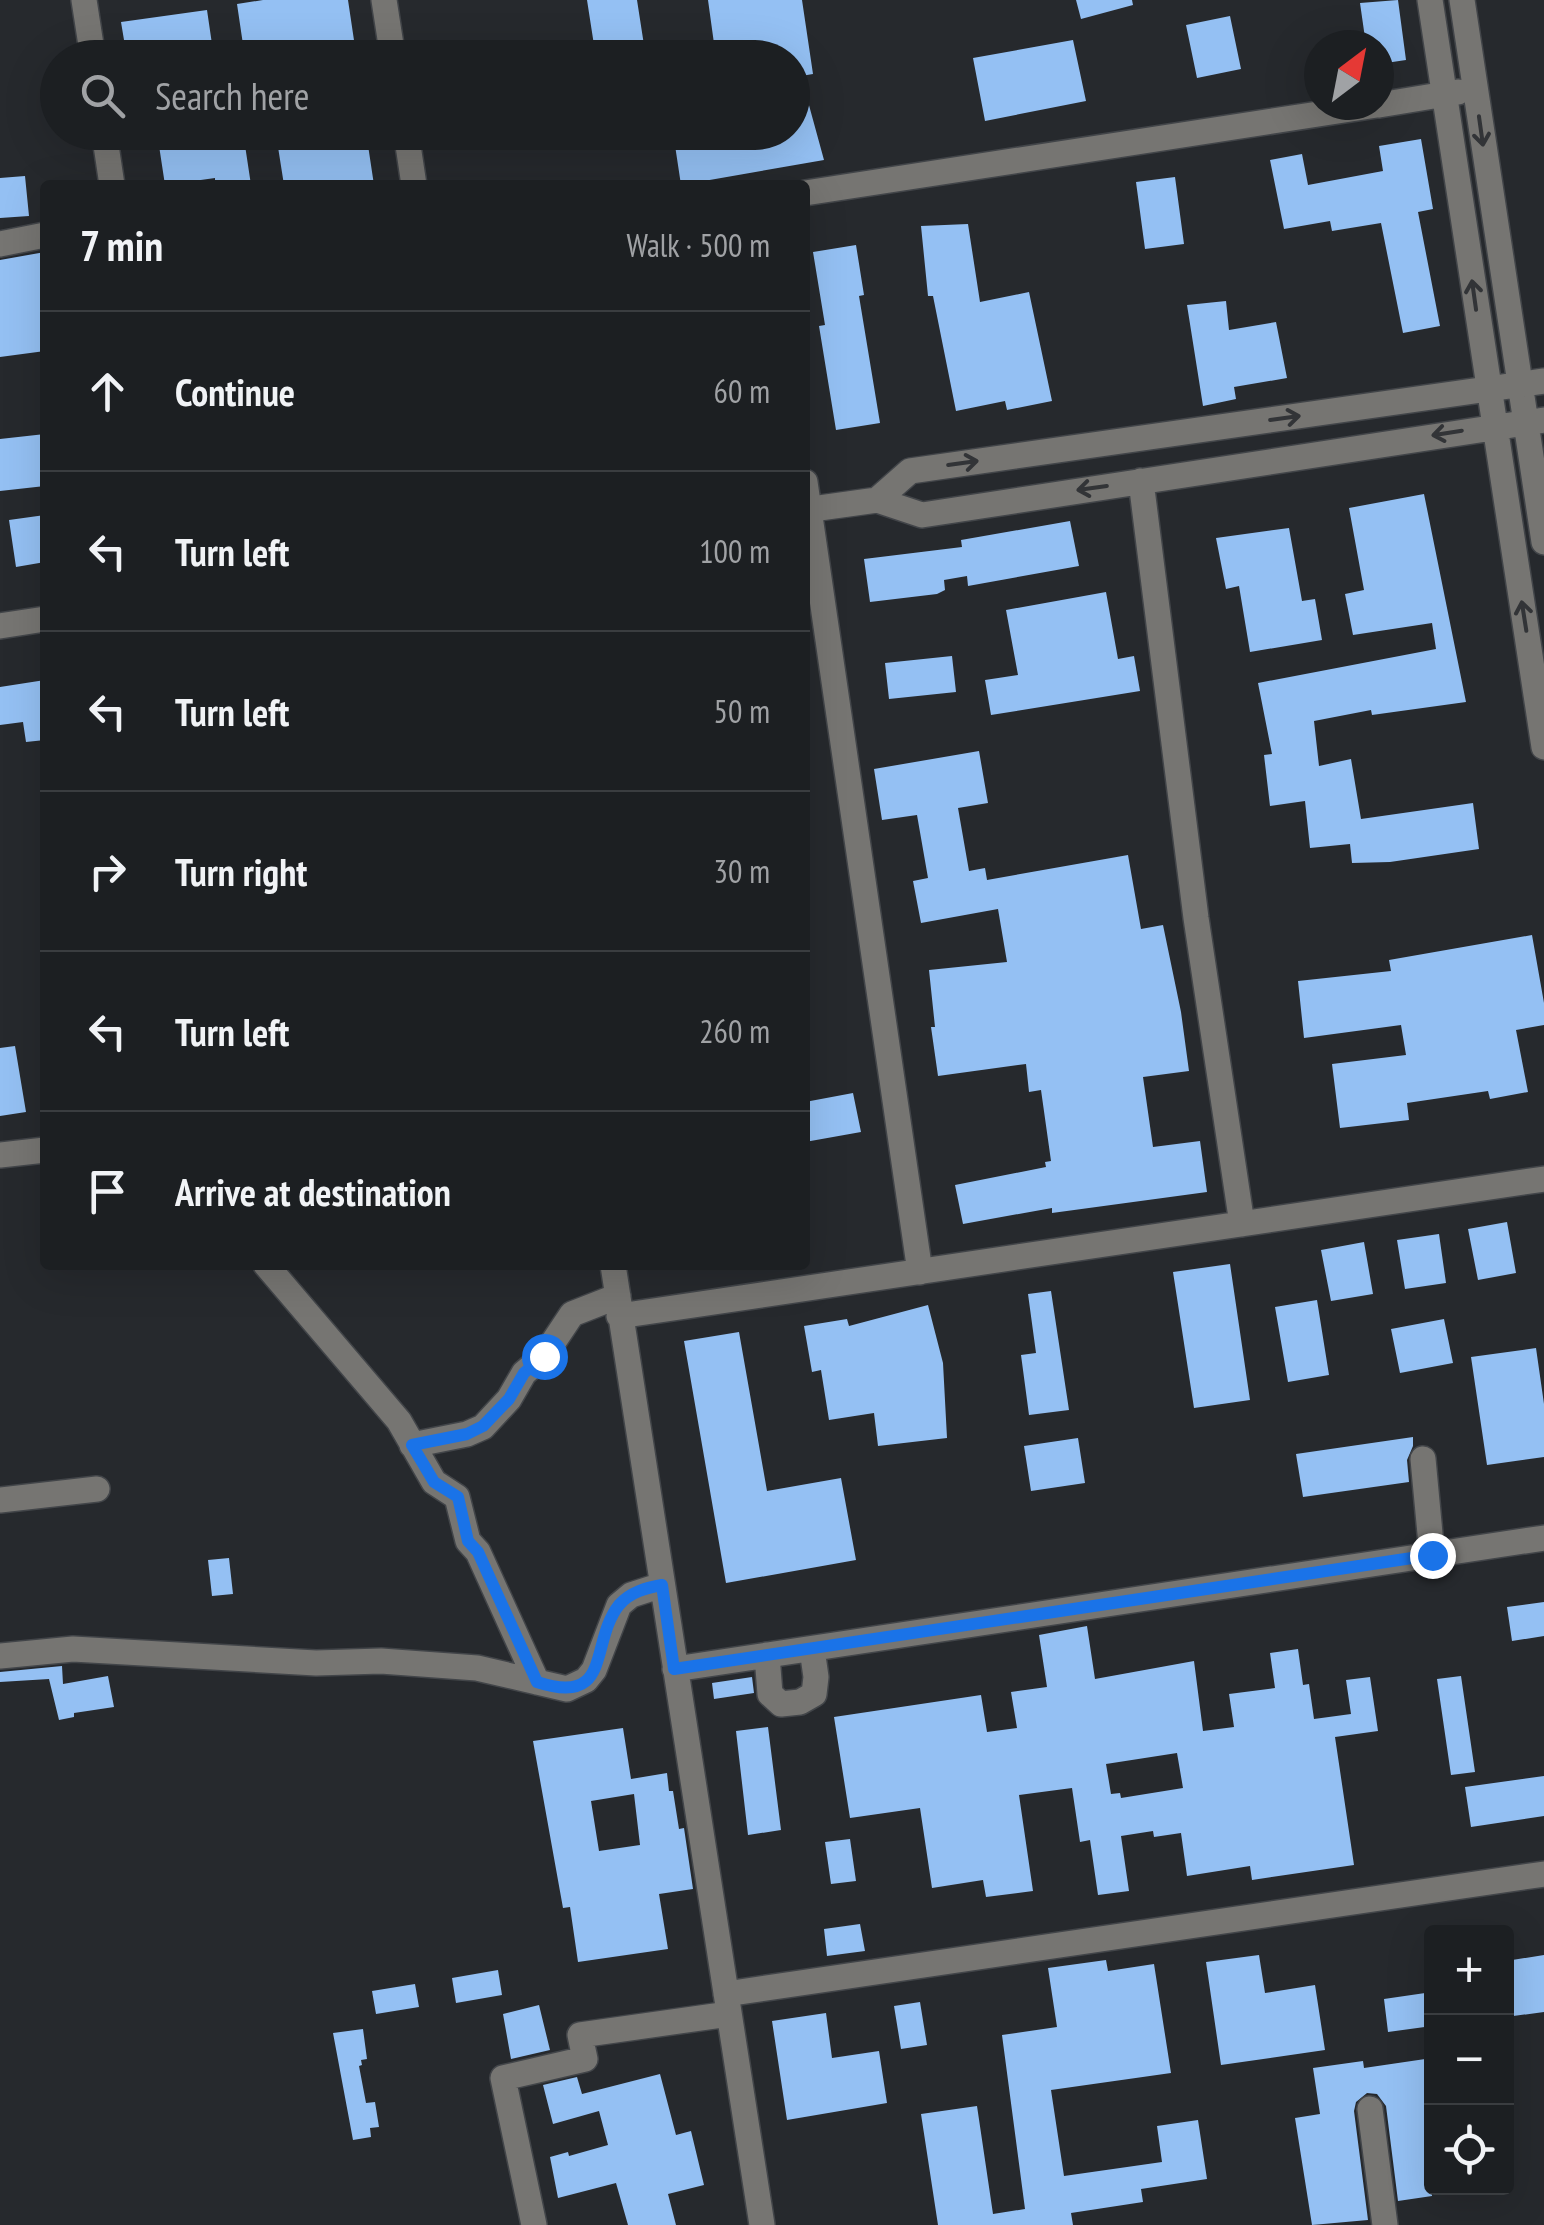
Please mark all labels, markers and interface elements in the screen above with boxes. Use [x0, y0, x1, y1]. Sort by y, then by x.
north arrow [1304, 30, 1394, 120]
search box [40, 40, 810, 150]
icon: search [75, 68, 130, 123]
text: Search here [155, 71, 309, 120]
one-way arrow [1473, 114, 1491, 147]
text: 7 min [80, 218, 163, 273]
text: Walk · 500 m [626, 224, 770, 266]
one-way arrow [1464, 279, 1482, 312]
icon: ahead [80, 364, 135, 419]
text: Continue [175, 367, 295, 416]
text: 60 m [714, 370, 770, 412]
one-way arrow [1268, 408, 1300, 427]
one-way arrow [1432, 425, 1464, 443]
one-way arrow [946, 454, 979, 472]
one-way arrow [1076, 480, 1108, 498]
icon: left [80, 524, 135, 579]
text: Turn left [175, 527, 289, 576]
text: 100 m [699, 530, 770, 572]
one-way arrow [1514, 600, 1533, 633]
icon: left [80, 684, 135, 739]
text: Turn left [175, 687, 289, 736]
text: 50 m [714, 690, 770, 732]
icon: right [80, 844, 135, 899]
text: Turn right [175, 847, 307, 896]
text: 30 m [714, 850, 770, 892]
icon: left [80, 1004, 135, 1059]
text: Turn left [175, 1007, 289, 1056]
text: 260 m [699, 1010, 770, 1052]
icon: arrive [80, 1164, 135, 1219]
text: Arrive at destination [175, 1167, 451, 1216]
route start [522, 1334, 568, 1380]
route end [1410, 1533, 1456, 1579]
map controls [1424, 1925, 1514, 2195]
button: + [1424, 1925, 1514, 2015]
button: − [1424, 2015, 1514, 2105]
button: locate [1424, 2105, 1514, 2195]

